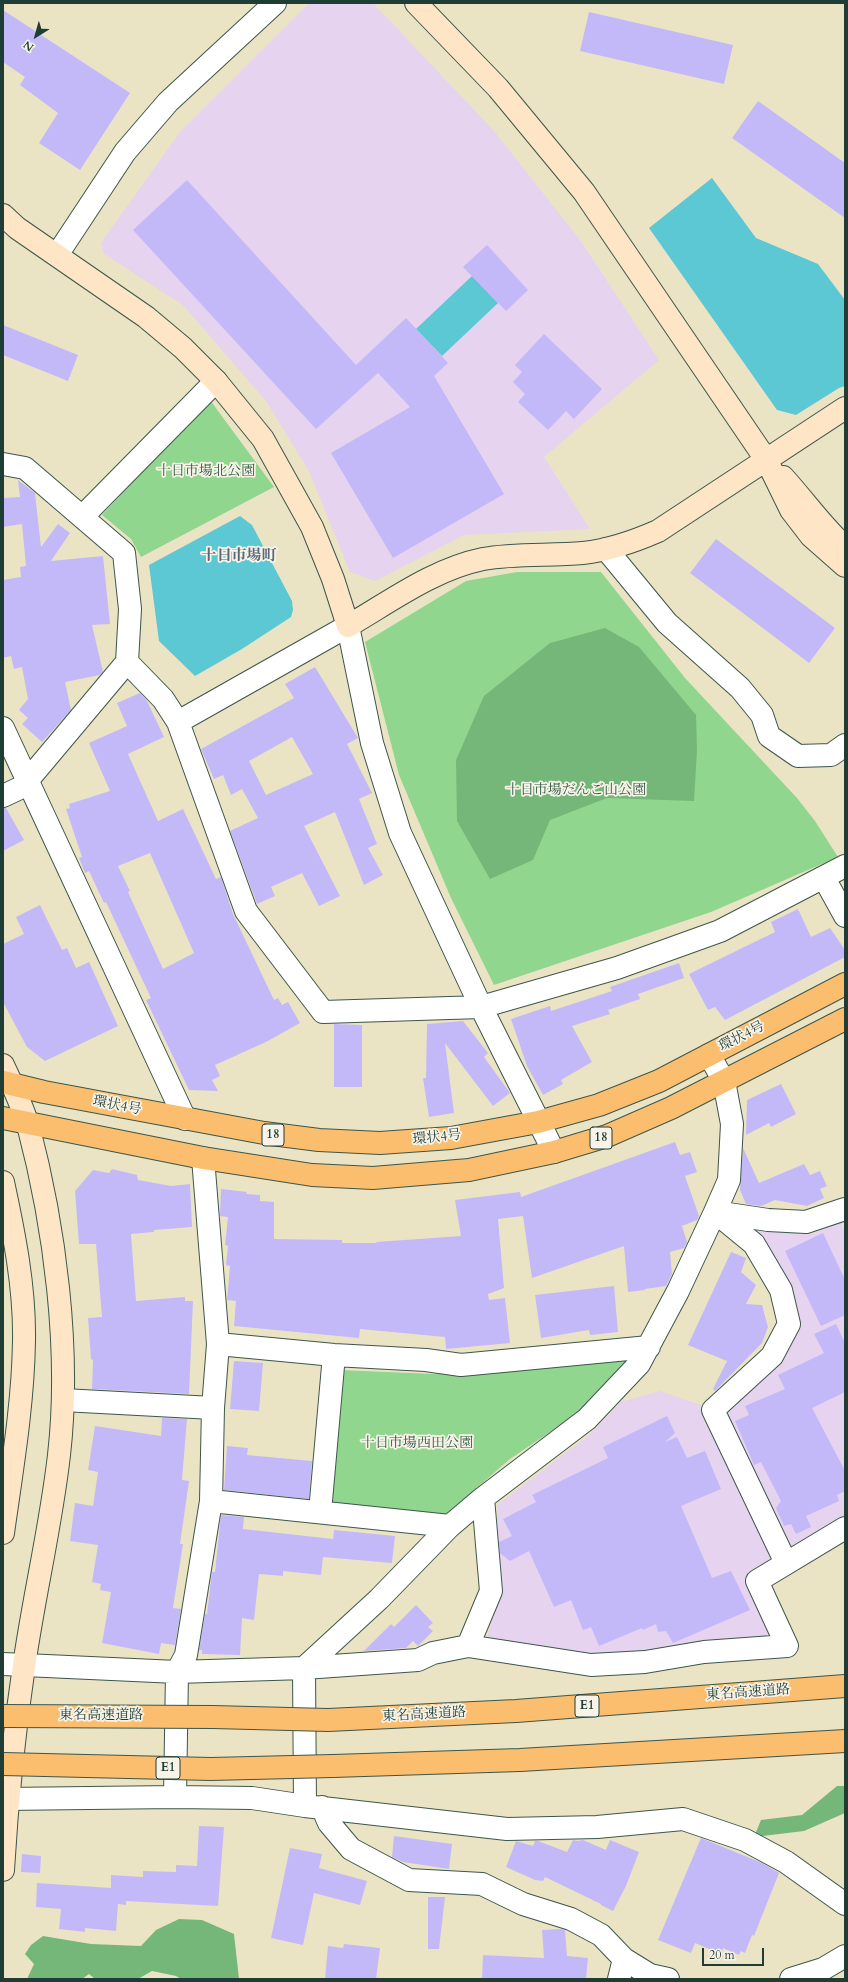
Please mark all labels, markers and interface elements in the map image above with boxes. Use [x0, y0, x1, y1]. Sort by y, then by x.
north arrow [16, 16, 56, 56]
text: N [20, 37, 37, 55]
park label: 十日市場北公園 [157, 464, 255, 480]
district label: 十日市場町 [202, 548, 276, 566]
park label: 十日市場だんご山公園 [506, 783, 646, 799]
street label: 環状4号 [716, 1018, 768, 1056]
street label: 環状4号 [91, 1093, 143, 1119]
road number: 18 [262, 1124, 284, 1146]
street label: 環状4号 [412, 1127, 462, 1149]
road number: 18 [590, 1127, 612, 1149]
park label: 十日市場西田公園 [361, 1436, 473, 1452]
street label: 東名高速道路 [706, 1682, 790, 1704]
road number: E1 [575, 1695, 599, 1717]
street label: 東名高速道路 [382, 1704, 466, 1726]
street label: 東名高速道路 [59, 1708, 143, 1724]
road number: E1 [156, 1757, 180, 1779]
scale bar [704, 1940, 766, 1966]
text: 20 m [709, 1947, 735, 1963]

